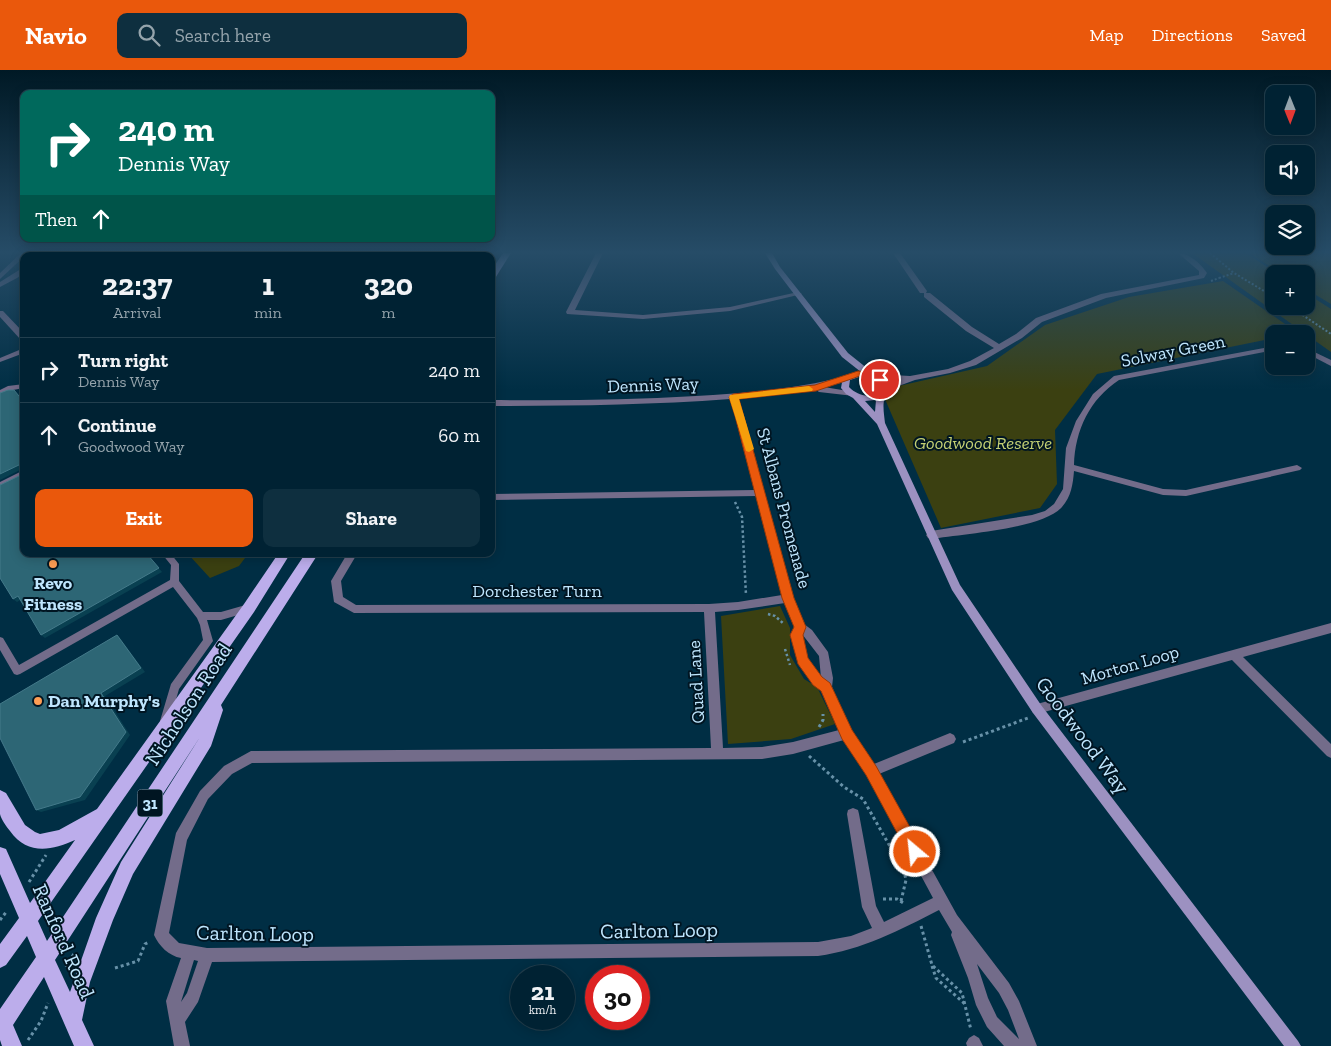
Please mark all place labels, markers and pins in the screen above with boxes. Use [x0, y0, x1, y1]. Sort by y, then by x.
pin [859, 359, 901, 401]
marker: Revo Fitness [47, 558, 59, 570]
place label: Revo Fitness [24, 572, 82, 615]
place label: Dan Murphy's [48, 690, 160, 712]
marker: Dan Murphy's [32, 695, 44, 707]

